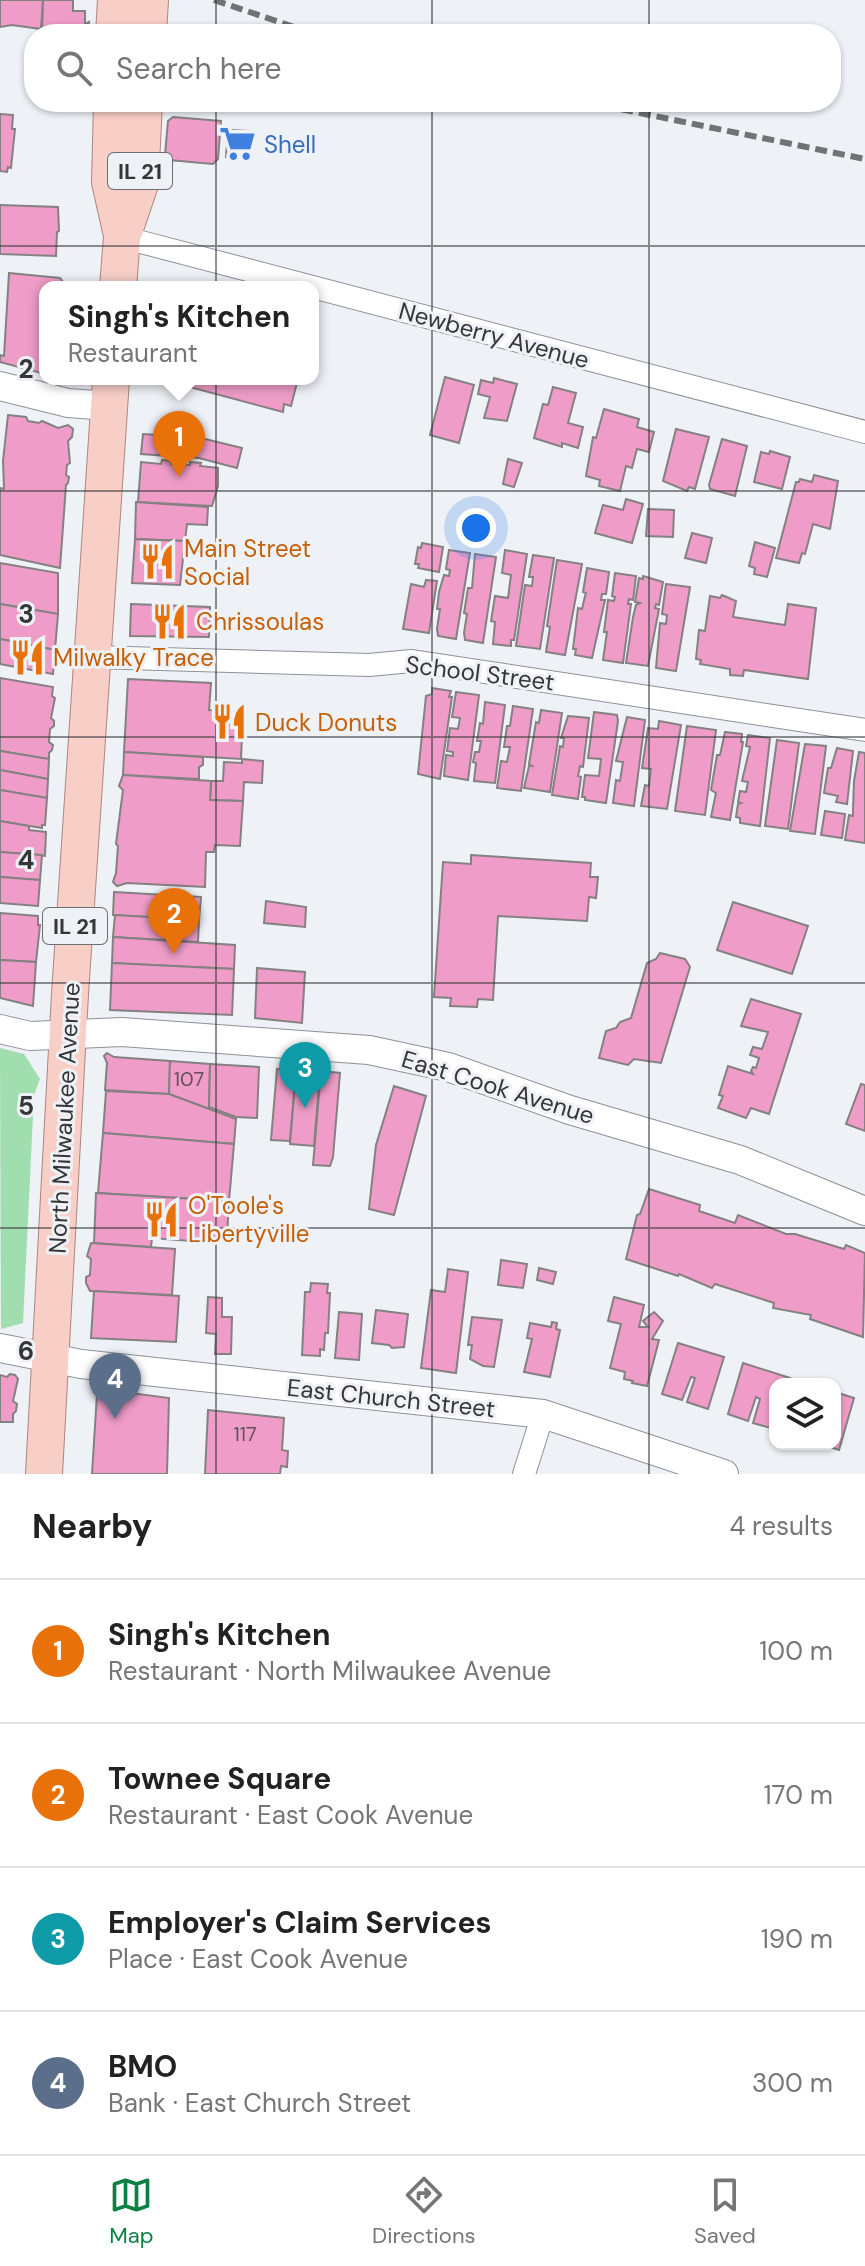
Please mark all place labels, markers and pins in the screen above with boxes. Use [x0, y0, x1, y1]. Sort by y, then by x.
supermarket icon: Shell [219, 125, 257, 163]
place label: Shell [264, 129, 316, 160]
pin: 1 [153, 411, 205, 477]
place label: Main Street Social [184, 533, 311, 592]
restaurant icon: Main Street Social [139, 543, 177, 581]
restaurant icon: Chrissoulas [151, 602, 189, 640]
place label: Chrissoulas [196, 606, 324, 637]
restaurant icon: Milwalky Trace [8, 638, 46, 676]
place label: Milwalky Trace [53, 642, 214, 673]
restaurant icon: Duck Donuts [210, 703, 248, 741]
place label: Duck Donuts [255, 707, 397, 738]
pin: 2 [148, 888, 200, 954]
pin: 3 [279, 1042, 331, 1108]
place label: O'Toole's Libertyville [188, 1190, 309, 1249]
restaurant icon: O'Toole's Libertyville [143, 1200, 181, 1238]
pin: 4 [89, 1353, 141, 1419]

